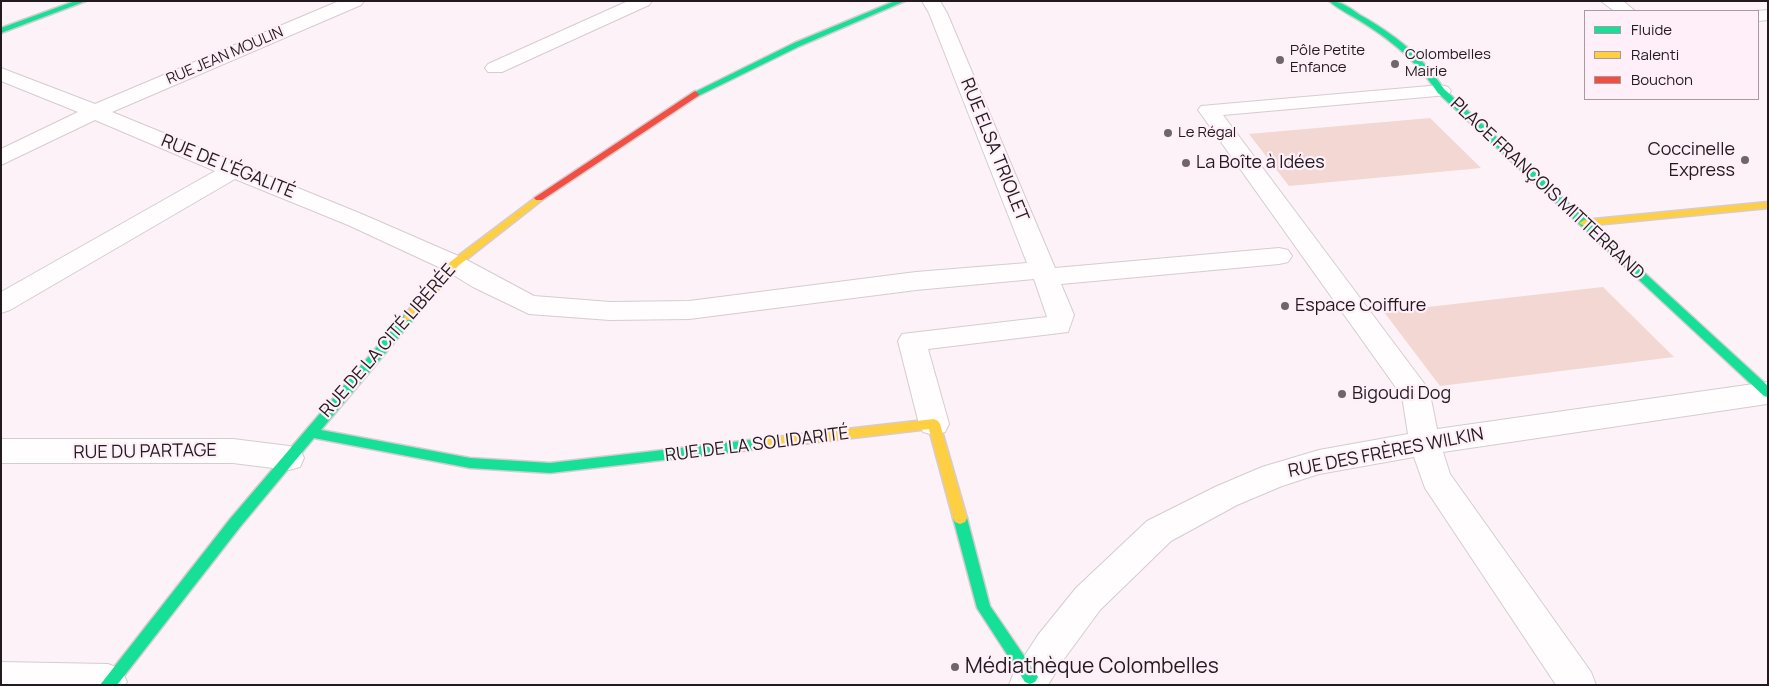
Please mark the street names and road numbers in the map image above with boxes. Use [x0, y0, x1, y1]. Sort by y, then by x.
street label: RUE JEAN MOULIN [164, 23, 286, 89]
street label: RUE ELSA TRIOLET [955, 75, 1033, 225]
street label: PLACE FRANÇOIS MITTERRAND [1445, 93, 1649, 285]
street label: RUE DE L'ÉGALITÉ [158, 130, 298, 204]
street label: RUE DE LA CITÉ LIBÉRÉE [315, 260, 461, 422]
street label: RUE DE LA SOLIDARITÉ [664, 423, 850, 467]
street label: RUE DES FRÈRES WILKIN [1287, 423, 1485, 483]
street label: RUE DU PARTAGE [73, 440, 217, 464]

